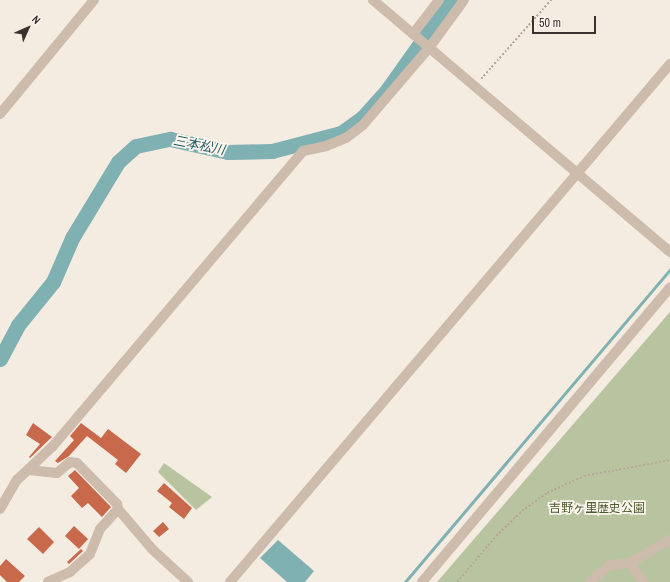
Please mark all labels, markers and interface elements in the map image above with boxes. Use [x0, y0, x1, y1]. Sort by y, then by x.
north arrow [8, 8, 48, 48]
scale bar [534, 8, 598, 34]
text: N [29, 12, 44, 27]
text: 50 m [539, 15, 561, 31]
water label: 三本松川 [172, 133, 226, 159]
park label: 吉野ヶ里歴史公園 [549, 502, 645, 516]

